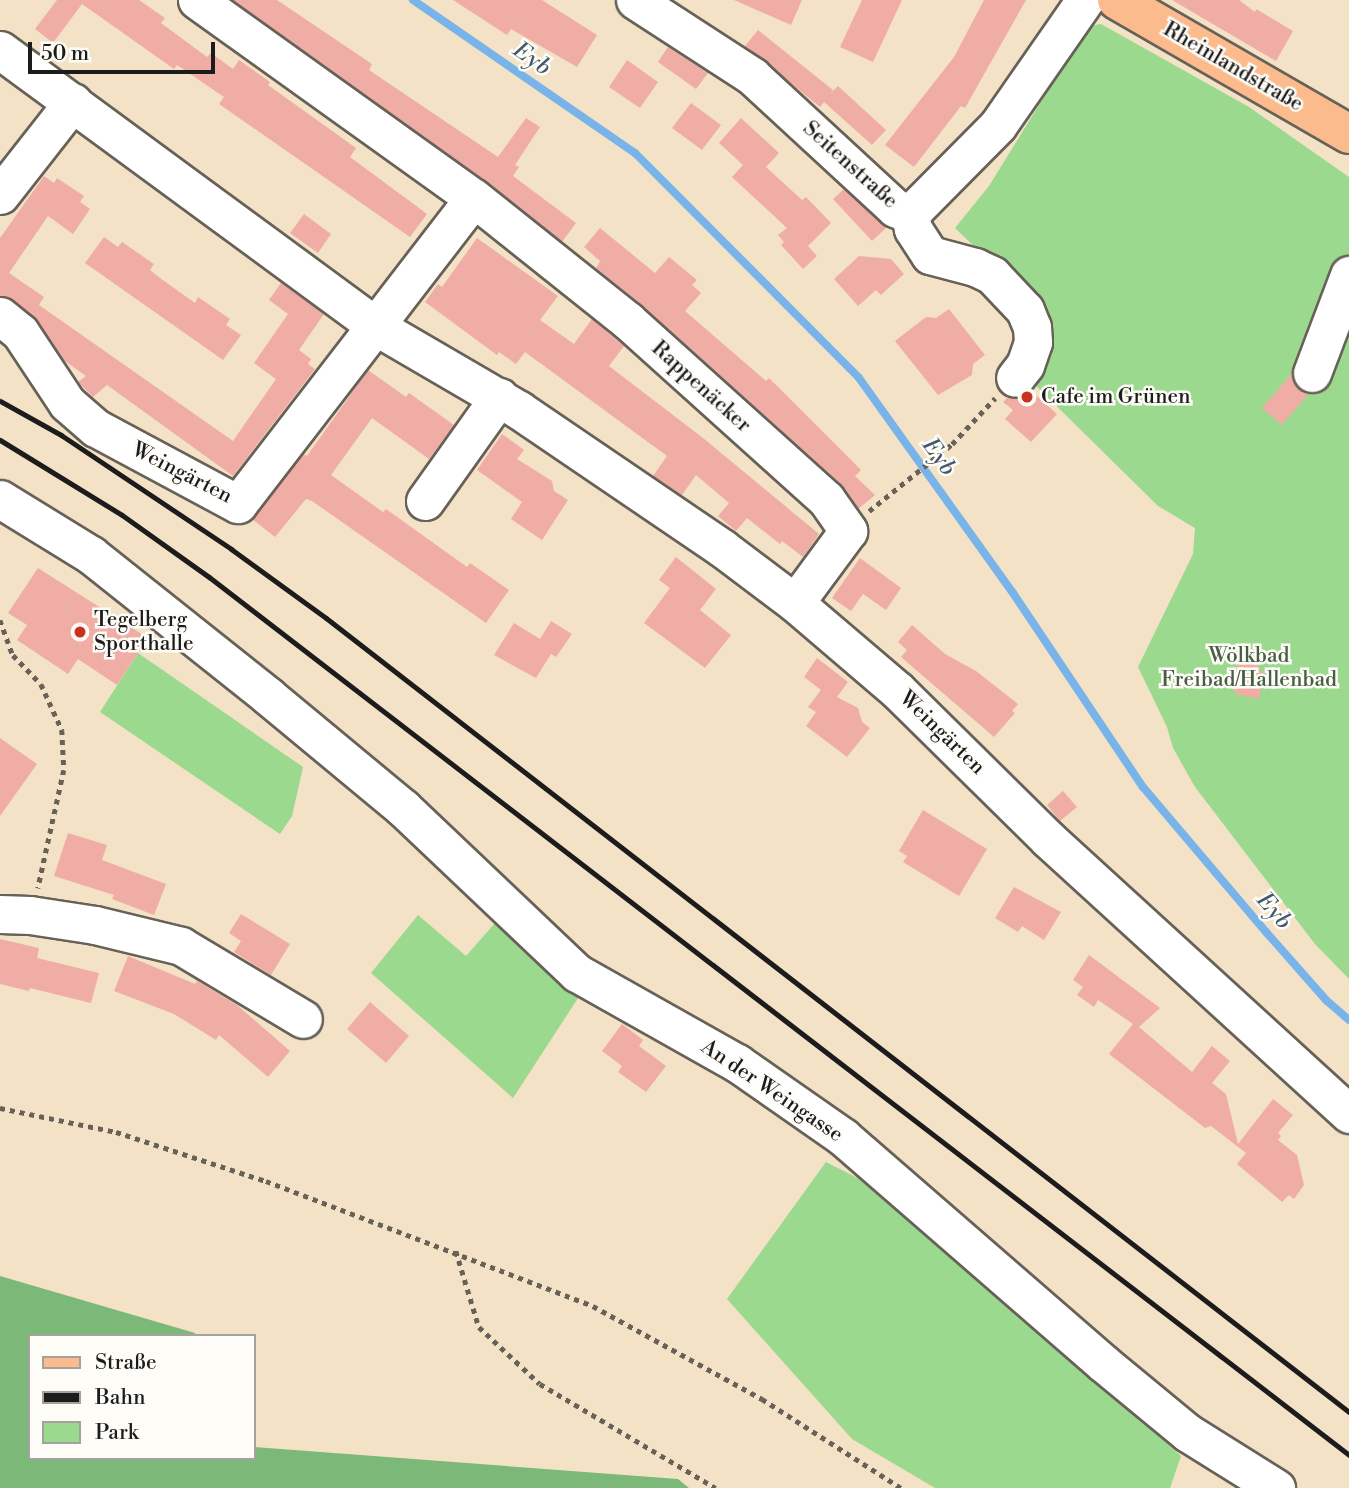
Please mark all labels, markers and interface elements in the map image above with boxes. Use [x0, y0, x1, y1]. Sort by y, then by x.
street label: Rheinlandstraße [1159, 17, 1307, 117]
scale bar [32, 28, 219, 72]
water label: Eyb [508, 36, 556, 82]
text: 50 m [41, 41, 89, 67]
street label: Seitenstraße [798, 116, 902, 214]
street label: Rappenäcker [646, 336, 756, 438]
place label: Cafe im Grünen [1041, 384, 1191, 410]
marker: Cafe im Grünen [1019, 389, 1035, 405]
water label: Eyb [916, 433, 962, 481]
street label: Weingärten [128, 437, 236, 509]
place label: Tegelberg Sporthalle [94, 607, 194, 657]
marker: Tegelberg Sporthalle [72, 624, 88, 640]
park label: Wölkbad Freibad/Hallenbad [1161, 643, 1337, 693]
street label: Weingärten [894, 686, 990, 780]
water label: Eyb [1251, 887, 1297, 935]
street label: An der Weingasse [696, 1034, 848, 1148]
legend [28, 1334, 256, 1460]
text: Straße [95, 1350, 157, 1376]
text: Bahn [95, 1385, 145, 1411]
text: Park [95, 1420, 139, 1446]

